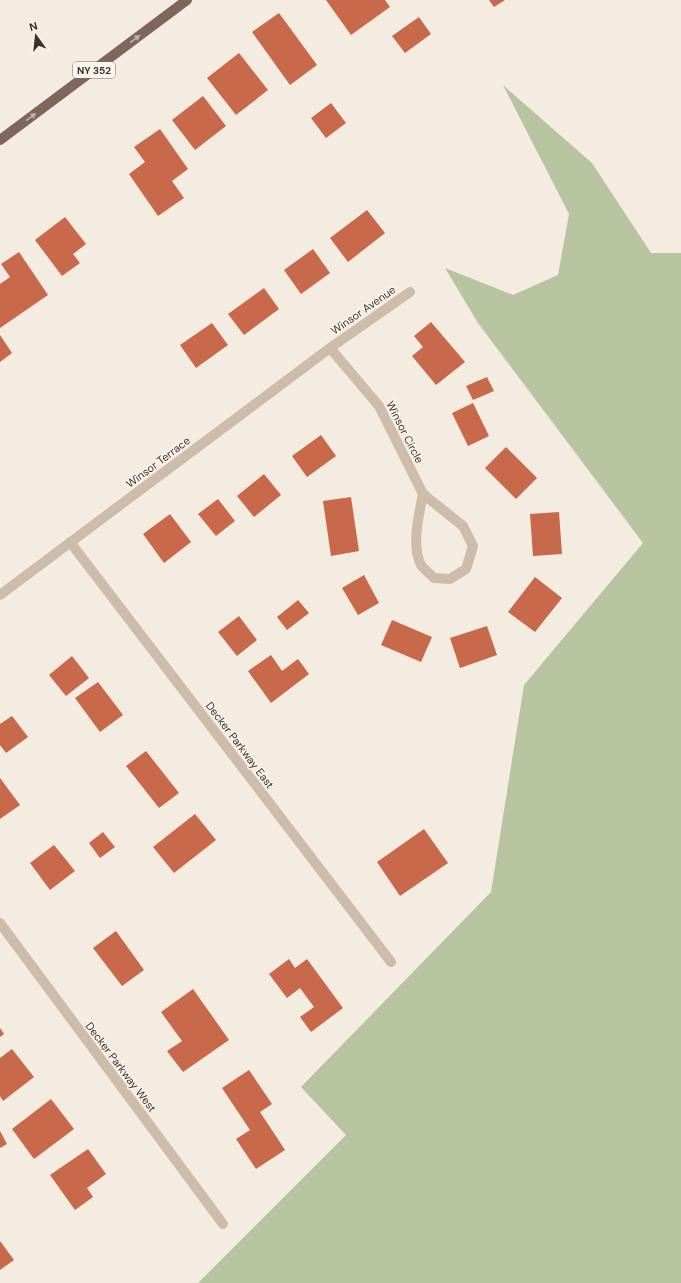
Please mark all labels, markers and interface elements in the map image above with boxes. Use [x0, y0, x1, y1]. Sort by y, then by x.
north arrow [16, 16, 56, 56]
text: N [28, 19, 39, 34]
one-way arrow [130, 35, 141, 43]
road number: NY 352 [73, 62, 115, 78]
one-way arrow [26, 112, 37, 121]
street label: Winsor Avenue [328, 282, 398, 338]
street label: Winsor Circle [383, 399, 427, 465]
street label: Winsor Terrace [123, 433, 193, 491]
street label: Decker Parkway East [203, 699, 277, 791]
street label: Decker Parkway West [83, 1019, 159, 1115]

